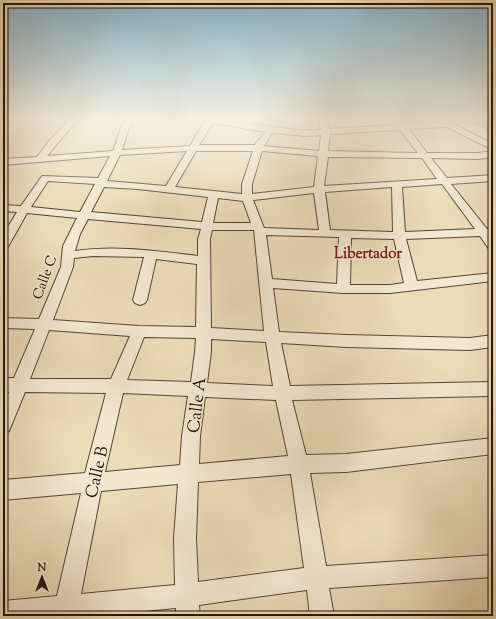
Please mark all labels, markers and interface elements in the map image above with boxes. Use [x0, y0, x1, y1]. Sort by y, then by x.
district label: Libertador [334, 244, 402, 265]
street label: Calle C [29, 253, 63, 303]
street label: Calle A [183, 376, 213, 434]
street label: Calle B [80, 444, 116, 501]
north arrow [22, 557, 62, 597]
text: N [37, 560, 47, 576]

